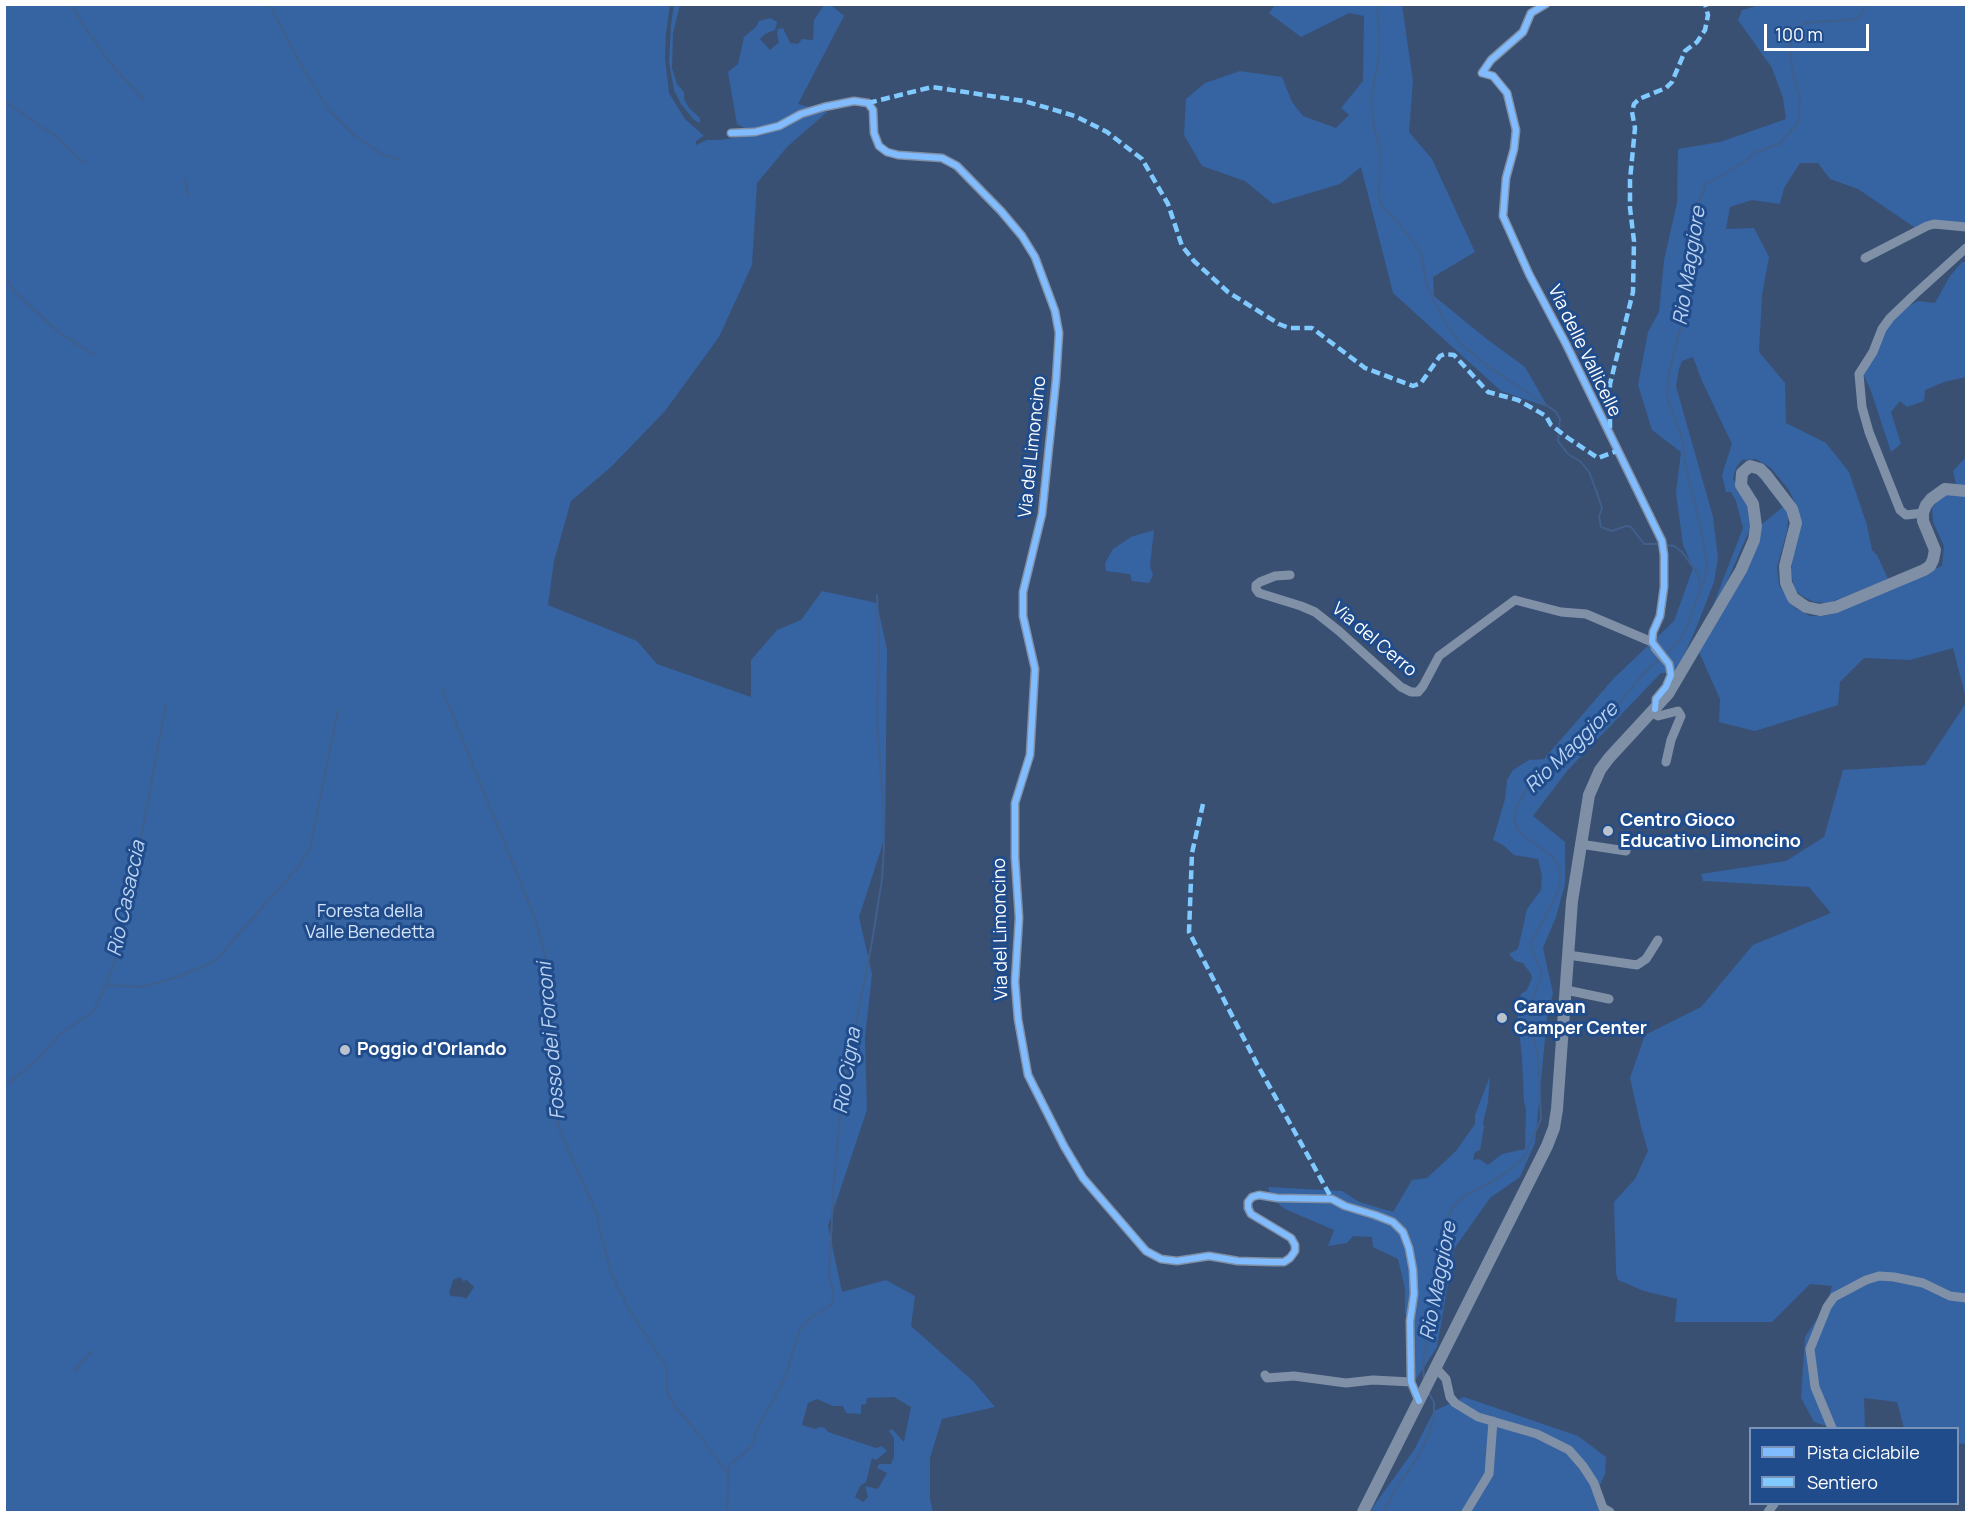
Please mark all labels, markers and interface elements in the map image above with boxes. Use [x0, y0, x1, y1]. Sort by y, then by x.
scale bar [1767, 12, 1872, 50]
text: 100 m [1775, 22, 1823, 46]
water label: Rio Maggiore [1669, 205, 1711, 327]
street label: Via delle Vallicelle [1543, 282, 1625, 420]
street label: Via del Limoncino [1015, 375, 1051, 519]
street label: Via del Cerro [1327, 598, 1421, 682]
water label: Rio Maggiore [1521, 698, 1623, 798]
place label: Centro Gioco Educativo Limoncino [1620, 810, 1801, 852]
marker: Centro Gioco Educativo Limoncino [1601, 824, 1615, 838]
water label: Rio Casaccia [103, 839, 151, 959]
street label: Via del Limoncino [989, 858, 1013, 1000]
park label: Foresta della Valle Benedetta [305, 901, 435, 944]
water label: Fosso dei Forconi [533, 961, 571, 1121]
place label: Caravan Camper Center [1514, 997, 1647, 1040]
marker: Caravan Camper Center [1495, 1011, 1509, 1025]
water label: Rio Cigna [829, 1026, 867, 1116]
place label: Poggio d'Orlando [357, 1039, 507, 1061]
marker: Poggio d'Orlando [338, 1043, 352, 1057]
water label: Rio Maggiore [1416, 1220, 1462, 1342]
legend [1749, 1427, 1959, 1505]
text: Pista ciclabile [1807, 1440, 1920, 1464]
text: Sentiero [1807, 1470, 1878, 1494]

